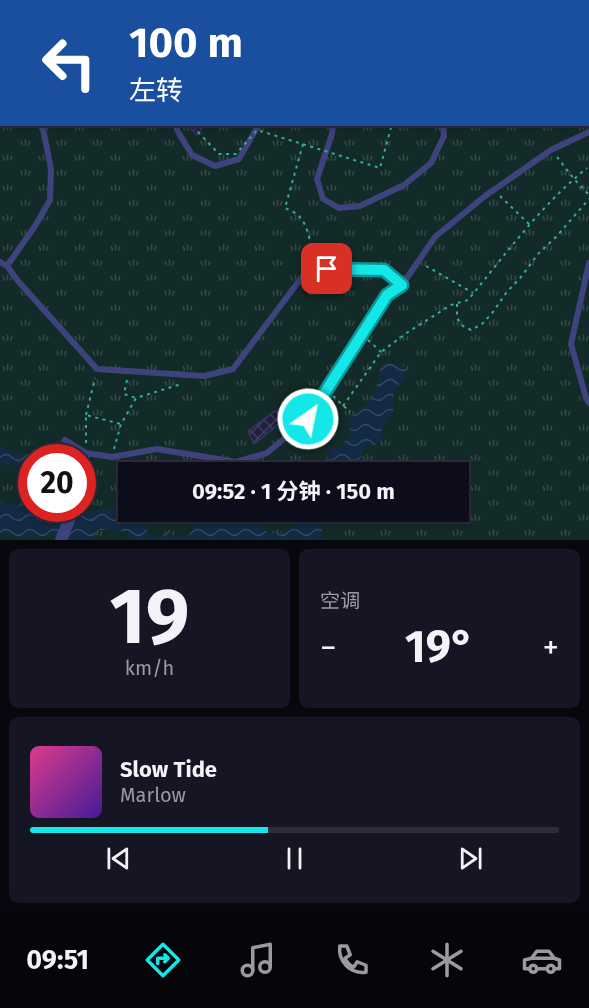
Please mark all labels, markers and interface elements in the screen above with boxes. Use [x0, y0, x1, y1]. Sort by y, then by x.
text: 100 m [129, 18, 243, 68]
icon: left [30, 24, 108, 102]
text: 左转 [129, 75, 183, 107]
pin [301, 243, 352, 294]
icon: arrive [310, 252, 343, 285]
position arrow [276, 387, 340, 451]
speed limit sign: 20 [18, 444, 96, 522]
text: 09:52 · 1 分钟 · 150 m [192, 478, 395, 505]
text: 19 [110, 570, 189, 664]
text: 空调 [320, 589, 360, 613]
text: 19° [405, 620, 474, 674]
text: − [320, 628, 337, 668]
text: + [543, 628, 559, 668]
text: km/h [125, 656, 174, 680]
text: Slow Tide [120, 756, 217, 783]
text: Marlow [120, 783, 186, 807]
icon: previous [102, 842, 135, 875]
icon: pause [278, 842, 311, 875]
icon: next [454, 842, 487, 875]
icon: directions [142, 939, 184, 981]
icon: music [237, 939, 279, 981]
icon: phone [331, 939, 373, 981]
icon: climate [426, 939, 468, 981]
icon: car [521, 939, 563, 981]
text: 09:51 [26, 944, 89, 976]

